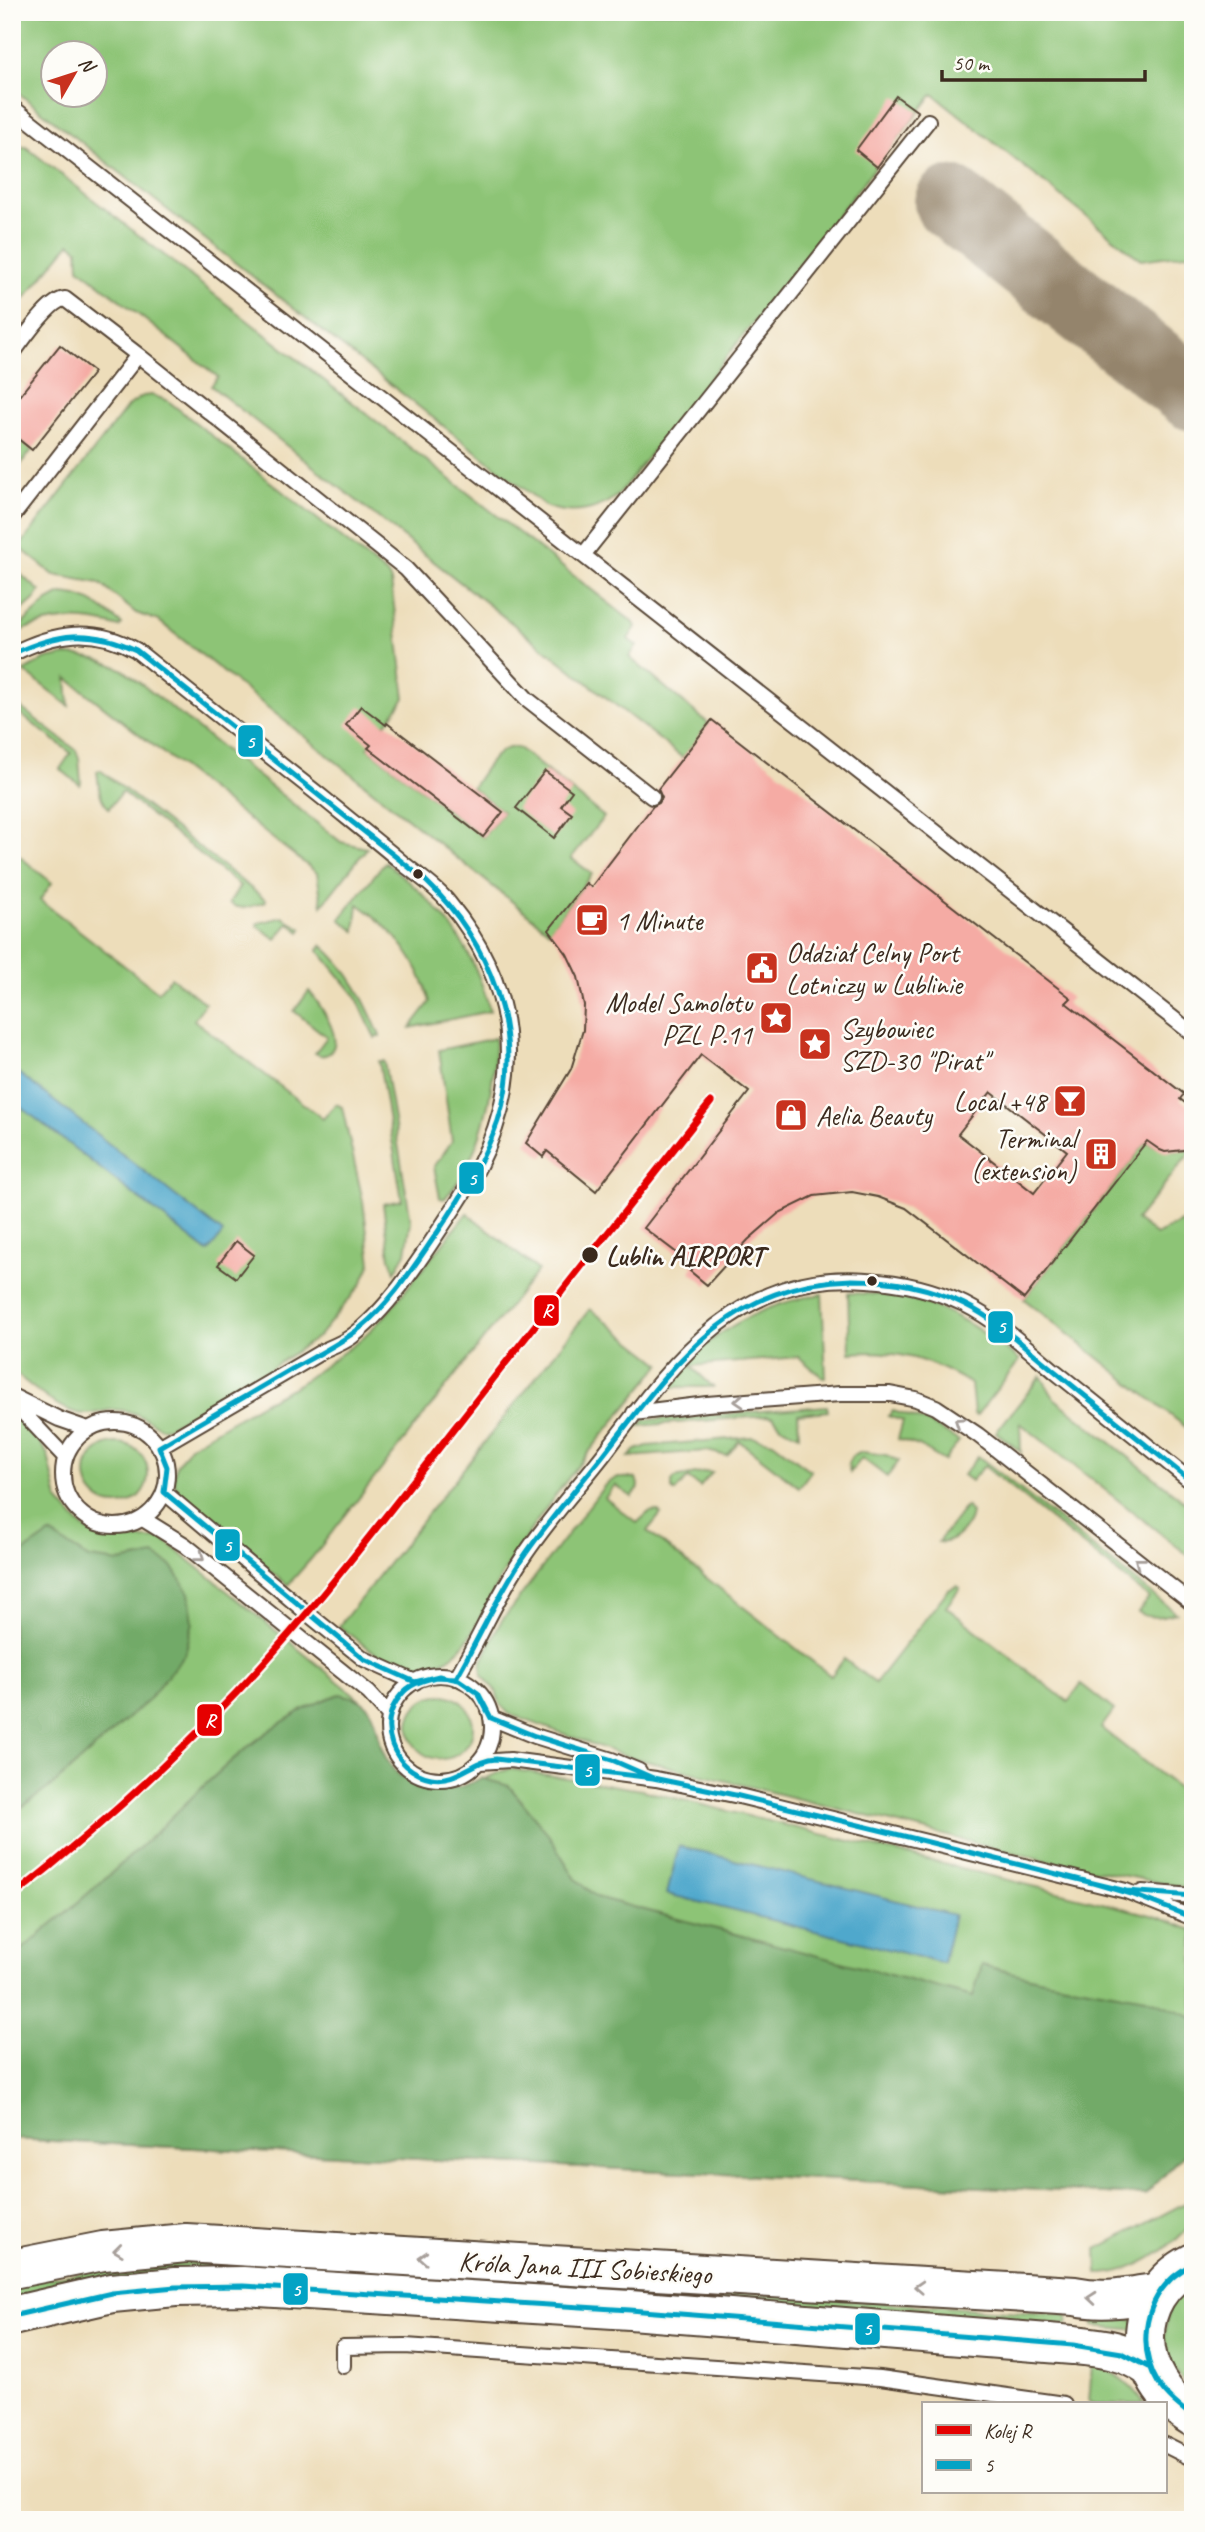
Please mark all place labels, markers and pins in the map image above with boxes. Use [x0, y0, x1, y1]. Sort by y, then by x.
unlabelled marker [411, 867, 425, 881]
cafe icon: 1 Minute [573, 901, 611, 939]
place label: 1 Minute [616, 903, 704, 938]
place label: Oddział Celny Port Lotniczy w Lublinie [786, 935, 964, 1002]
public building icon: Oddział Celny Port Lotniczy w Lublinie [743, 949, 781, 987]
place label: Model Samolotu PZL P.11 [605, 985, 754, 1052]
place icon: Model Samolotu PZL P.11 [757, 999, 795, 1037]
place label: Szybowiec SZD-30 "Pirat" [840, 1011, 994, 1078]
place icon: Szybowiec SZD-30 "Pirat" [796, 1025, 834, 1063]
bar icon: Local +48 [1051, 1082, 1089, 1120]
place label: Local +48 [954, 1084, 1048, 1119]
shop icon: Aelia Beauty [772, 1096, 810, 1134]
place label: Aelia Beauty [816, 1098, 934, 1133]
place label: Terminal (extension) [971, 1121, 1081, 1188]
building icon: Terminal (extension) [1082, 1135, 1120, 1173]
place label: Lublin AIRPORT [606, 1238, 770, 1273]
marker: Lublin AIRPORT [580, 1245, 600, 1265]
unlabelled marker [865, 1274, 879, 1288]

